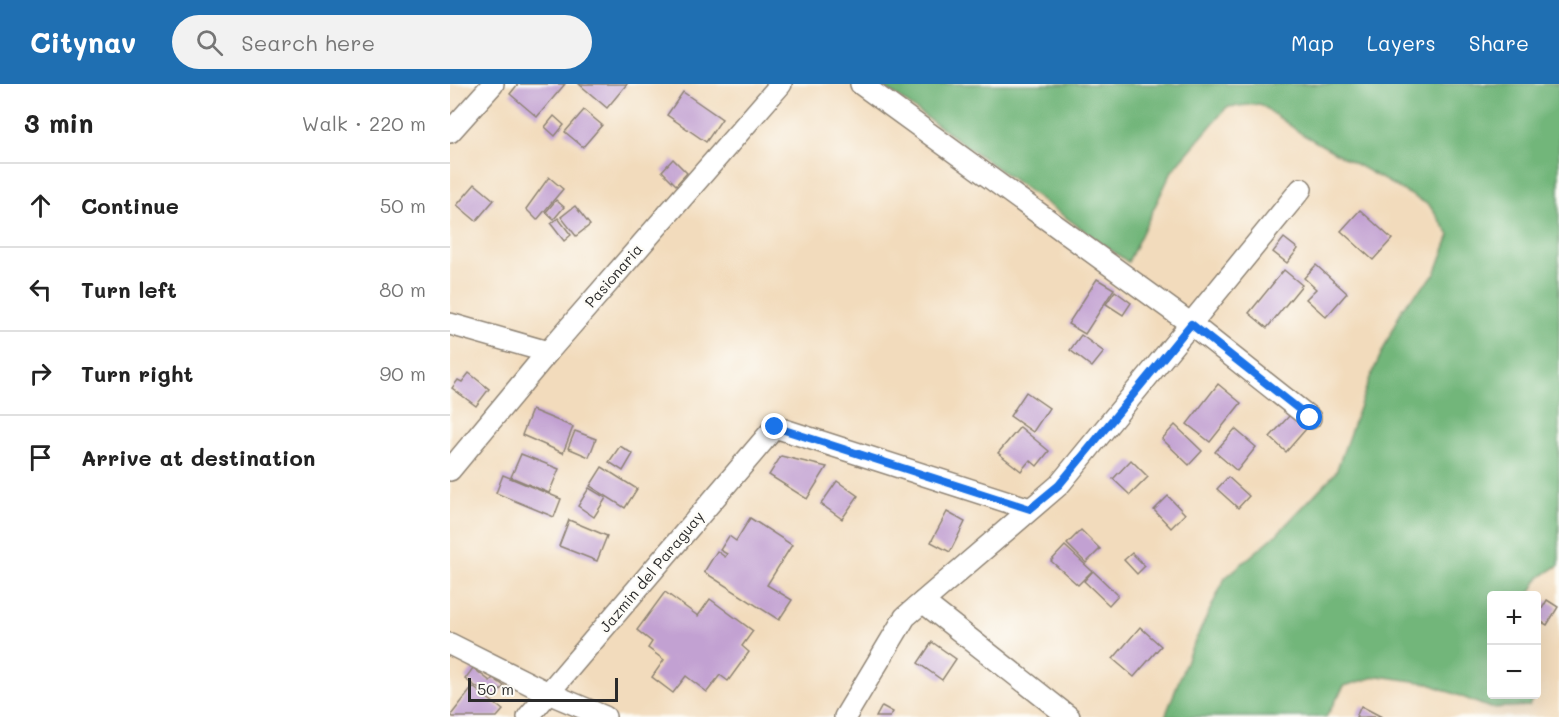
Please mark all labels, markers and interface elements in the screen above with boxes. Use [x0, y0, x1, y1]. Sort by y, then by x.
search box [172, 15, 592, 69]
text: Citynav [30, 24, 136, 60]
icon: search [193, 26, 226, 59]
text: Search here [241, 28, 375, 57]
text: Map [1291, 29, 1334, 56]
text: Layers [1367, 29, 1436, 56]
text: Share [1469, 29, 1529, 56]
text: 3 min [24, 106, 93, 140]
text: Walk · 220 m [302, 110, 426, 136]
icon: ahead [24, 189, 57, 222]
text: Continue [81, 191, 179, 220]
text: 50 m [380, 192, 426, 218]
street label: Pasionaria [580, 239, 647, 311]
icon: left [24, 273, 57, 306]
text: Turn left [81, 275, 177, 304]
text: 80 m [379, 276, 426, 302]
icon: right [24, 357, 57, 390]
text: Turn right [81, 359, 193, 388]
text: 90 m [380, 360, 426, 386]
route start [1296, 404, 1322, 430]
route end [761, 413, 787, 439]
icon: arrive [24, 441, 57, 474]
text: Arrive at destination [81, 443, 316, 472]
street label: Jazmin del Paraguay [595, 506, 708, 636]
map controls [1487, 591, 1541, 699]
button: + [1487, 591, 1541, 645]
button: − [1487, 645, 1541, 699]
scale bar [468, 675, 618, 702]
text: 50 m [477, 678, 514, 699]

